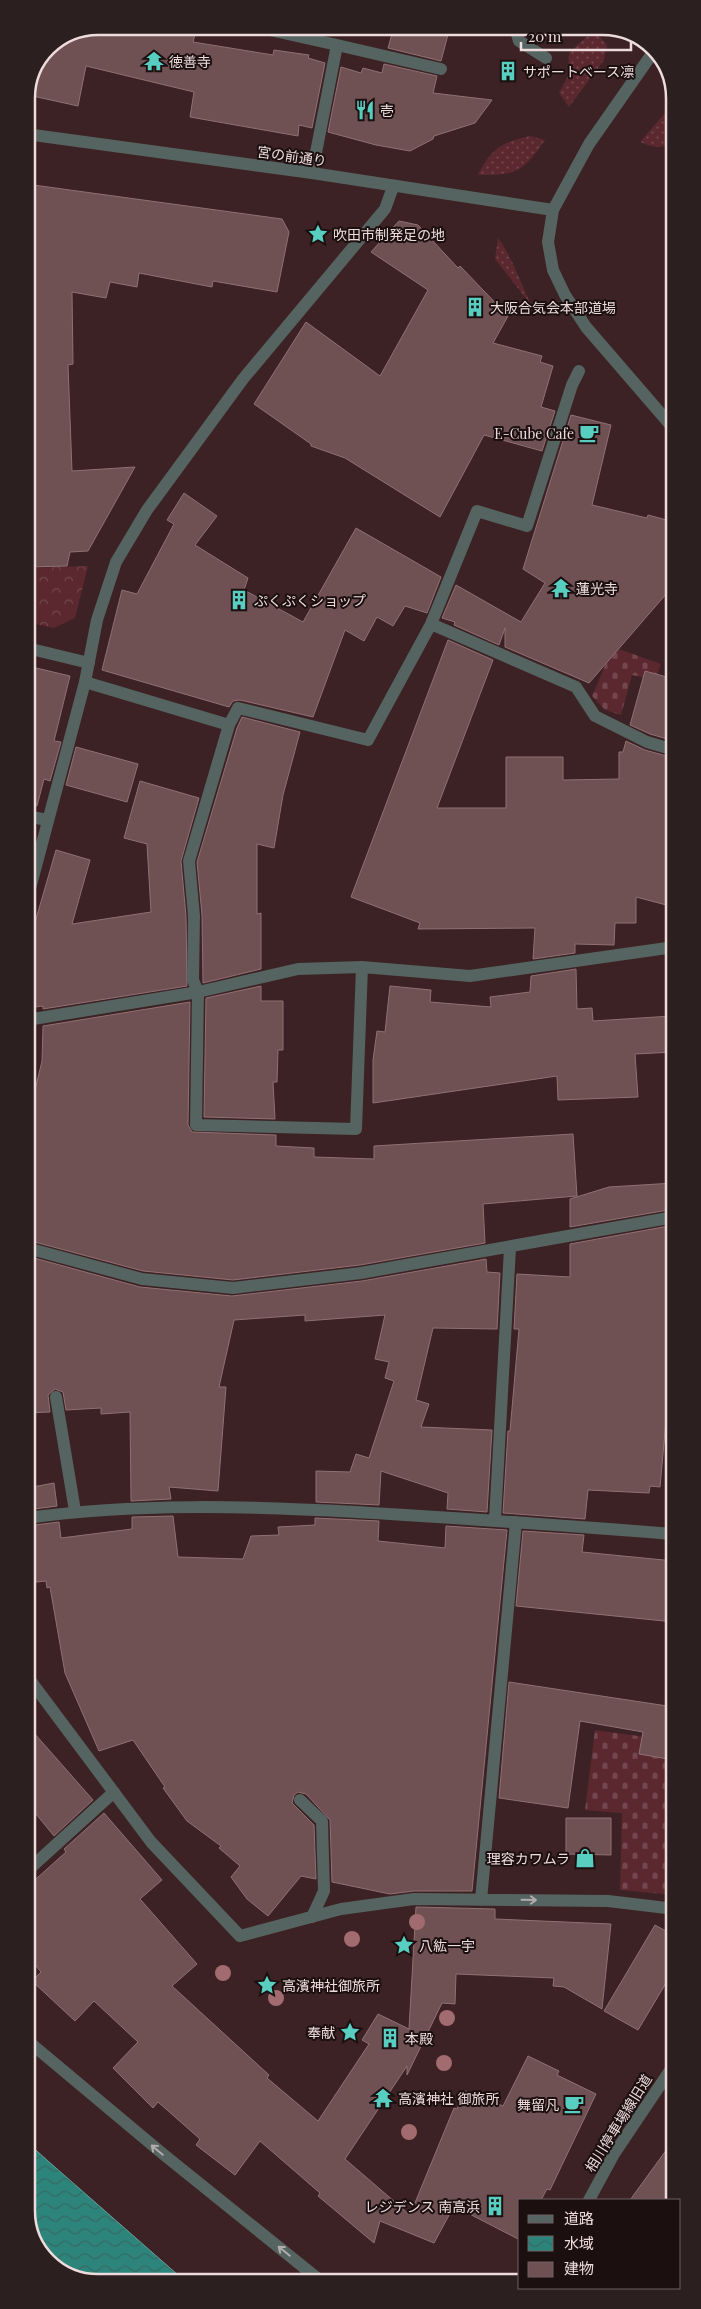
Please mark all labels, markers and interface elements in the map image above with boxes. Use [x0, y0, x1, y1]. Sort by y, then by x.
scale bar [521, 20, 631, 52]
text: 20 m [528, 26, 562, 46]
temple icon: 徳善寺 [143, 50, 165, 72]
place label: 徳善寺 [169, 52, 211, 71]
building icon: サポートベース凛 [497, 60, 519, 82]
place label: サポートベース凛 [523, 62, 634, 81]
restaurant icon: 壱 [354, 99, 376, 121]
place label: 壱 [380, 101, 394, 120]
street label: 宮の前通り [256, 142, 328, 170]
place icon: 吹田市制発足の地 [307, 223, 329, 245]
place label: 吹田市制発足の地 [333, 225, 445, 244]
building icon: 大阪合気会本部道場 [464, 296, 486, 318]
place label: 大阪合気会本部道場 [490, 298, 616, 317]
cafe icon: E-Cube Cafe [578, 422, 600, 444]
place label: E-Cube Cafe [494, 424, 574, 443]
temple icon: 蓮光寺 [550, 577, 572, 599]
place label: 蓮光寺 [576, 579, 618, 598]
building icon: ぷくぷくショップ [228, 589, 250, 611]
place label: ぷくぷくショップ [254, 591, 366, 610]
shop icon: 理容カワムラ [574, 1847, 596, 1869]
place label: 理容カワムラ [487, 1849, 570, 1868]
one-way arrow [521, 1895, 537, 1905]
place icon: 八紘一宇 [393, 1934, 415, 1956]
place label: 八紘一宇 [419, 1936, 475, 1955]
place icon: 高濱神社御旅所 [256, 1974, 278, 1996]
place label: 高濱神社御旅所 [282, 1976, 380, 1995]
place icon: 奉献 [339, 2021, 361, 2043]
place label: 奉献 [307, 2023, 335, 2042]
building icon: 本殿 [379, 2027, 401, 2049]
place label: 本殿 [405, 2029, 433, 2048]
street label: 相川停車場線旧道 [580, 2070, 656, 2176]
temple icon: 高濱神社 御旅所 [372, 2087, 394, 2109]
place label: 高濱神社 御旅所 [398, 2089, 500, 2108]
cafe icon: 舞留凡 [563, 2093, 585, 2115]
place label: 舞留凡 [517, 2095, 559, 2114]
one-way arrow [151, 2144, 164, 2155]
building icon: レジデンス 南高浜 [484, 2195, 506, 2217]
place label: レジデンス 南高浜 [365, 2197, 480, 2216]
legend [518, 2199, 681, 2289]
text: 道路 [564, 2208, 594, 2228]
text: 水域 [564, 2233, 594, 2253]
one-way arrow [278, 2246, 291, 2257]
text: 建物 [564, 2258, 594, 2278]

